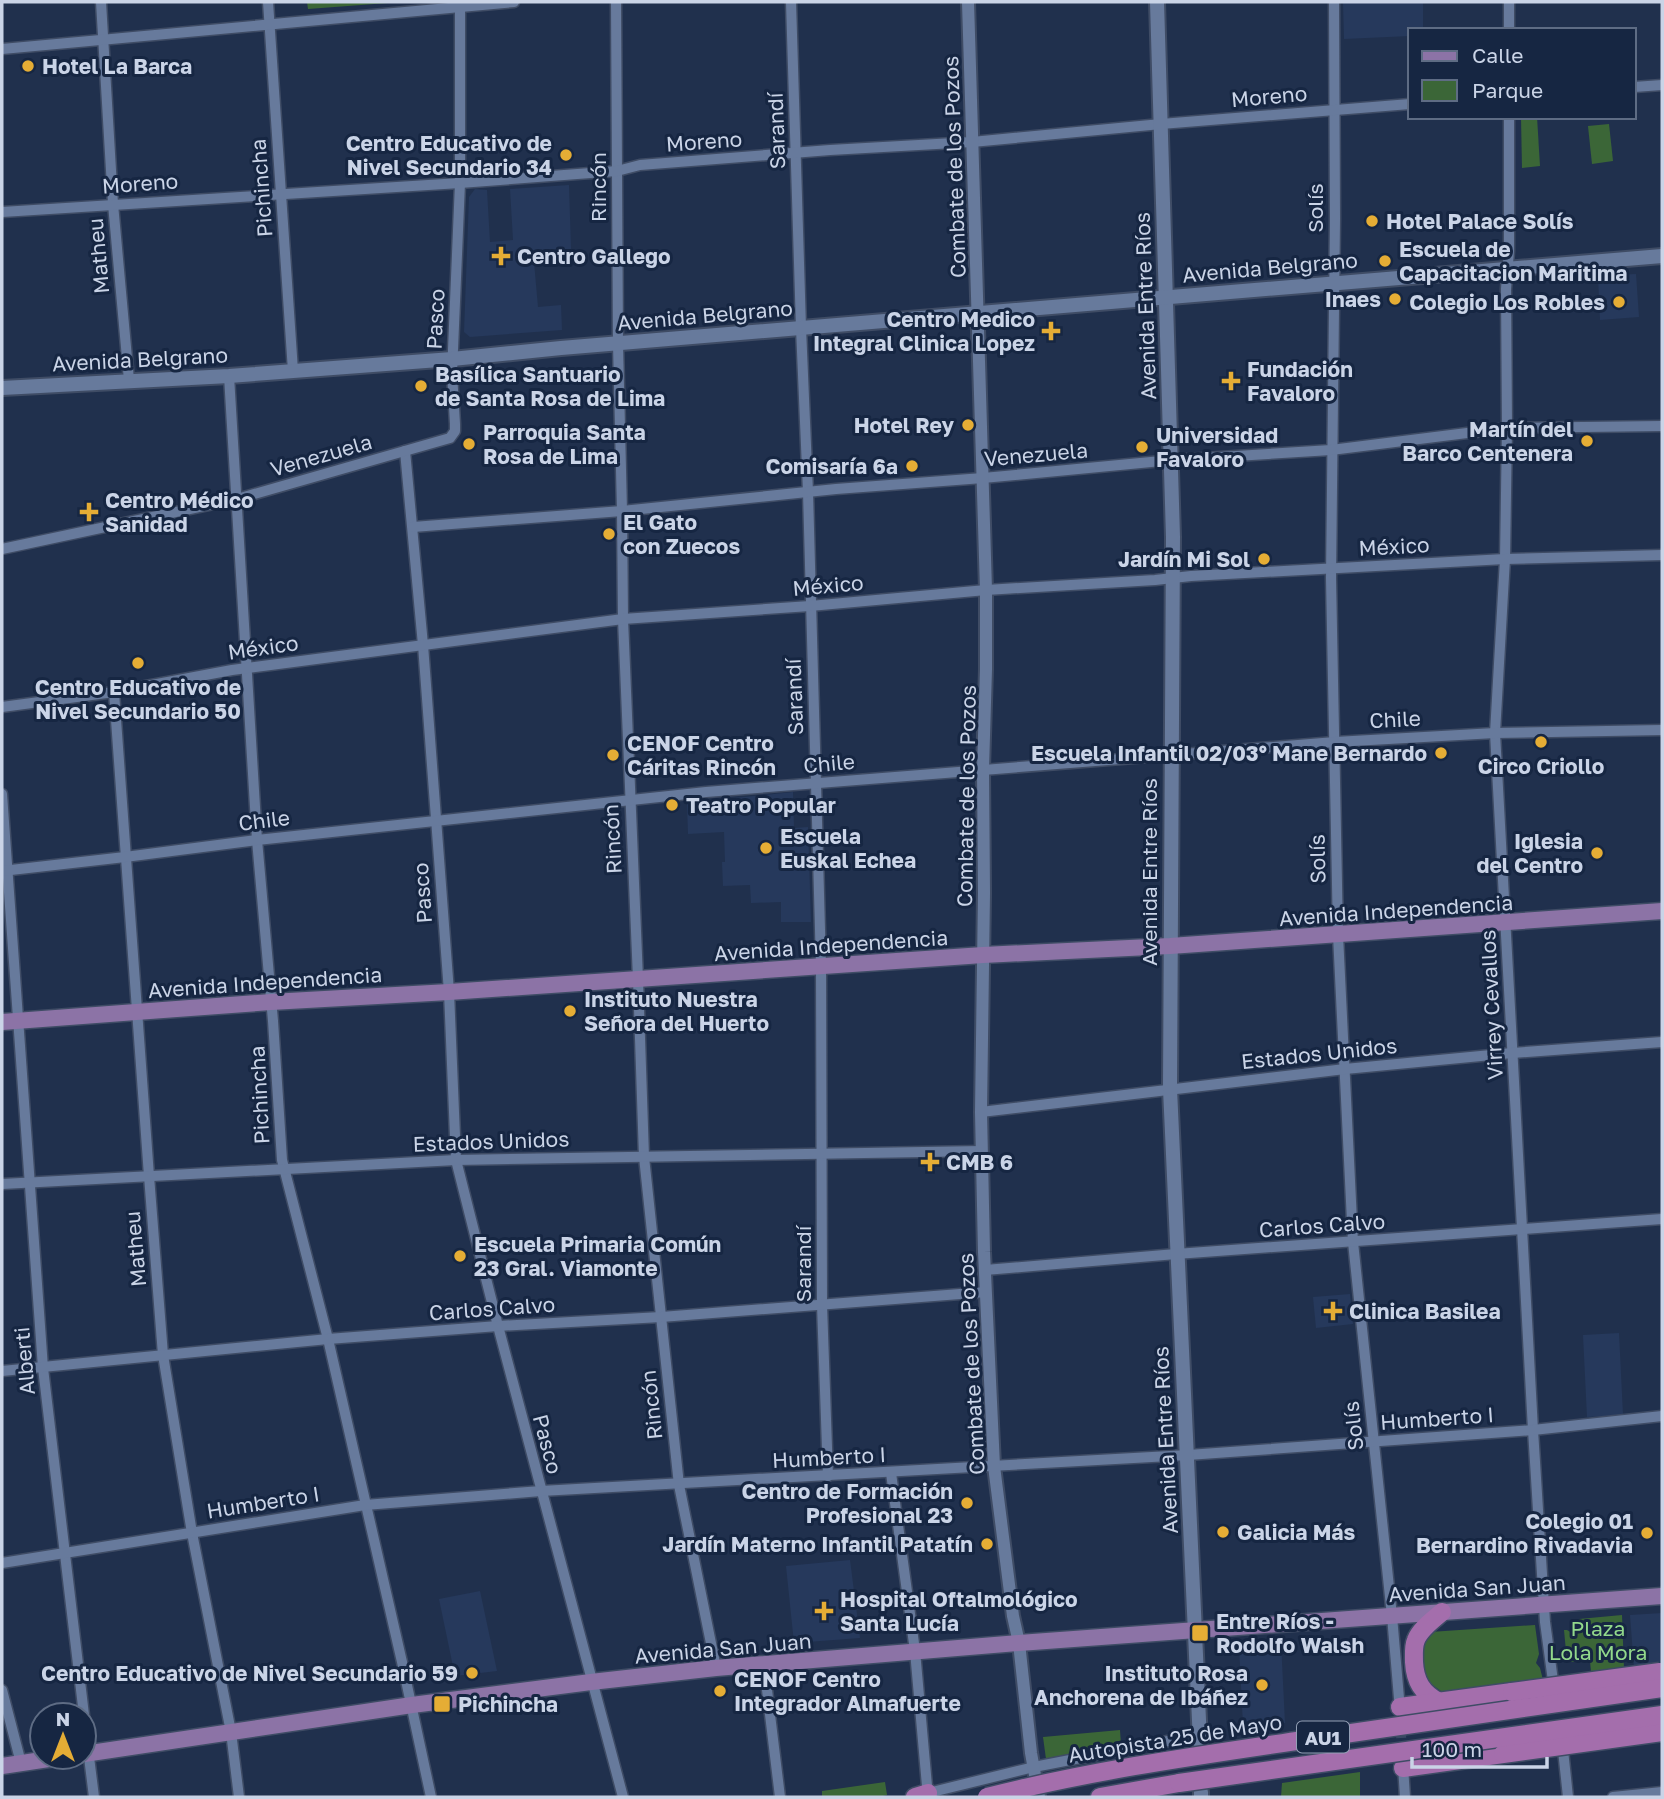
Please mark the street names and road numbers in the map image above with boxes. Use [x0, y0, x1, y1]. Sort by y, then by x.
street label: Combate de los Pozos [937, 55, 971, 279]
street label: Moreno [1230, 80, 1308, 112]
street label: Sarandí [762, 91, 790, 170]
street label: Moreno [665, 125, 743, 157]
street label: Pichincha [245, 138, 277, 238]
street label: Rincón [585, 152, 611, 222]
street label: Moreno [101, 167, 179, 199]
street label: Solís [1302, 183, 1328, 233]
street label: Avenida Entre Ríos [1129, 212, 1161, 400]
street label: Matheu [82, 217, 114, 295]
street label: Avenida Belgrano [1181, 246, 1359, 288]
street label: Pasco [420, 288, 450, 350]
street label: Avenida Belgrano [616, 294, 794, 336]
street label: Avenida Belgrano [51, 341, 229, 377]
street label: Venezuela [267, 428, 375, 482]
street label: Venezuela [983, 437, 1089, 471]
street label: México [1358, 531, 1430, 561]
street label: México [791, 569, 865, 601]
street label: México [226, 629, 300, 665]
street label: Sarandí [780, 657, 808, 736]
street label: Combate de los Pozos [951, 685, 981, 907]
street label: Chile [1369, 705, 1421, 733]
street label: Chile [802, 748, 856, 778]
street label: Avenida Entre Ríos [1136, 778, 1162, 966]
street label: Rincón [597, 803, 627, 875]
street label: Chile [237, 804, 291, 836]
street label: Solís [1304, 834, 1330, 884]
street label: Pasco [407, 862, 437, 924]
street label: Avenida Independencia [1278, 889, 1514, 931]
street label: Avenida Independencia [713, 924, 949, 966]
street label: Virrey Cevallos [1474, 929, 1508, 1081]
street label: Avenida Independencia [147, 961, 383, 1003]
street label: Estados Unidos [1240, 1032, 1398, 1074]
street label: Pichincha [243, 1045, 275, 1145]
street label: Estados Unidos [412, 1125, 570, 1157]
street label: Carlos Calvo [1258, 1208, 1386, 1242]
street label: Matheu [119, 1210, 151, 1288]
street label: Sarandí [790, 1224, 816, 1302]
street label: Combate de los Pozos [952, 1252, 990, 1476]
street label: Carlos Calvo [428, 1291, 556, 1325]
street label: Alberti [8, 1326, 40, 1396]
street label: Avenida Entre Ríos [1147, 1346, 1183, 1534]
street label: Rincón [634, 1369, 668, 1441]
street label: Solís [1337, 1400, 1369, 1452]
street label: Humberto I [1379, 1401, 1495, 1435]
street label: Pasco [528, 1411, 568, 1477]
street label: Humberto I [771, 1441, 887, 1473]
street label: Humberto I [205, 1480, 321, 1524]
street label: Avenida San Juan [1388, 1569, 1566, 1607]
street label: Avenida San Juan [633, 1627, 813, 1669]
street label: Autopista 25 de Mayo [1066, 1708, 1284, 1768]
road number: AU1 [1297, 1722, 1349, 1752]

